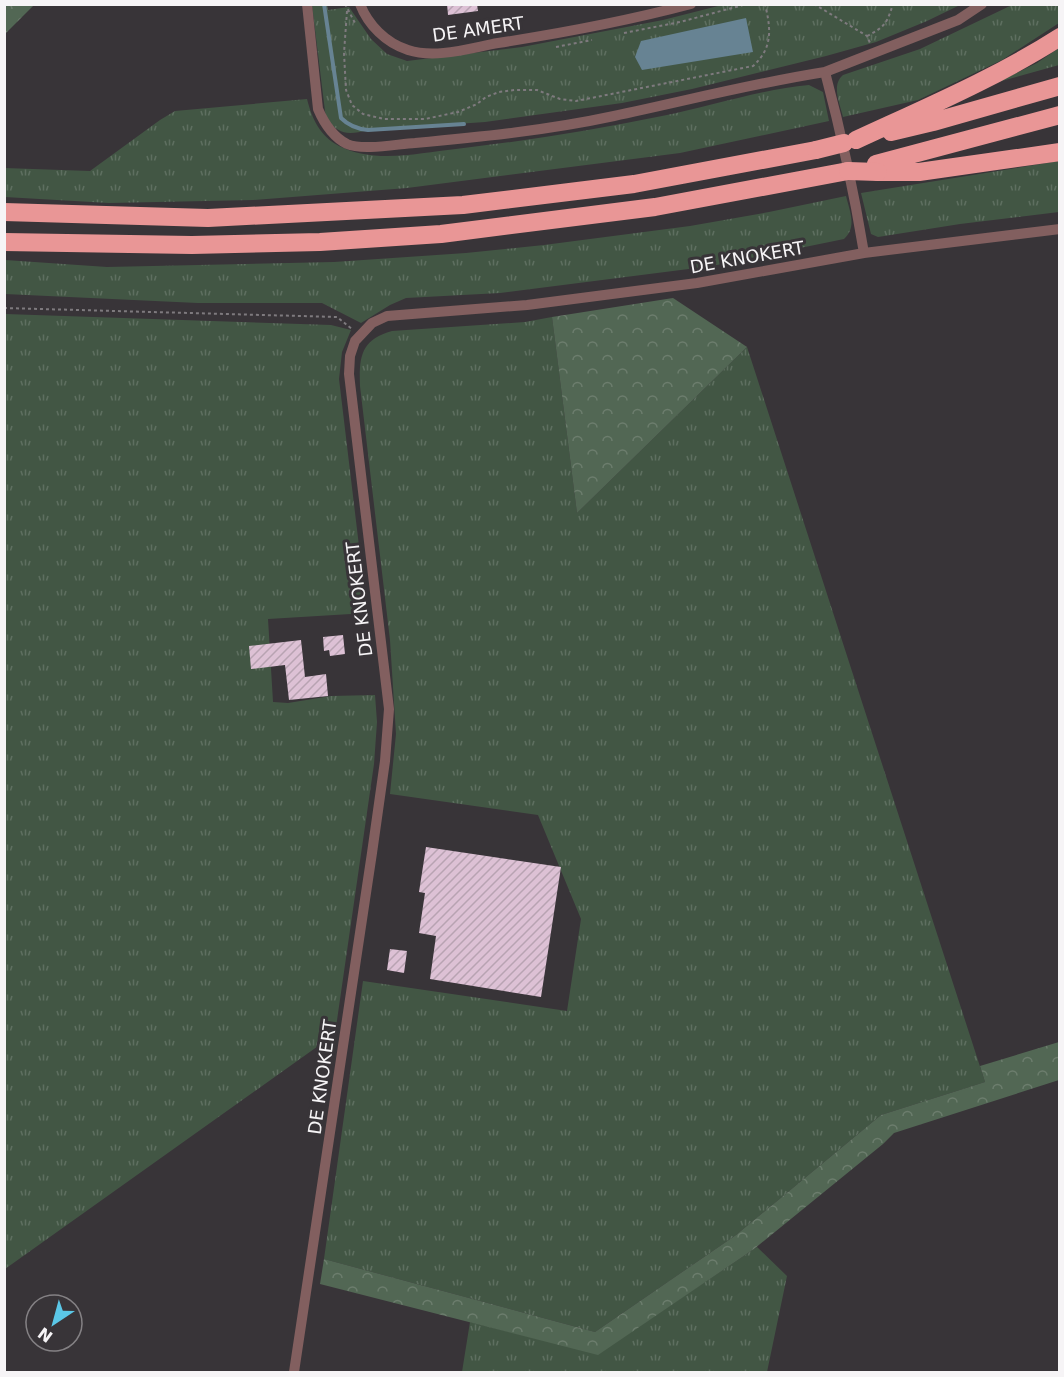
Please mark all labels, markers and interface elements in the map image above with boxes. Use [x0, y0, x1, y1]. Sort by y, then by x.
street label: DE AMERT [431, 12, 526, 46]
street label: DE KNOKERT [688, 236, 807, 277]
street label: DE KNOKERT [341, 539, 376, 658]
street label: DE KNOKERT [304, 1017, 341, 1136]
north arrow [24, 1293, 84, 1353]
text: N [34, 1323, 56, 1346]

